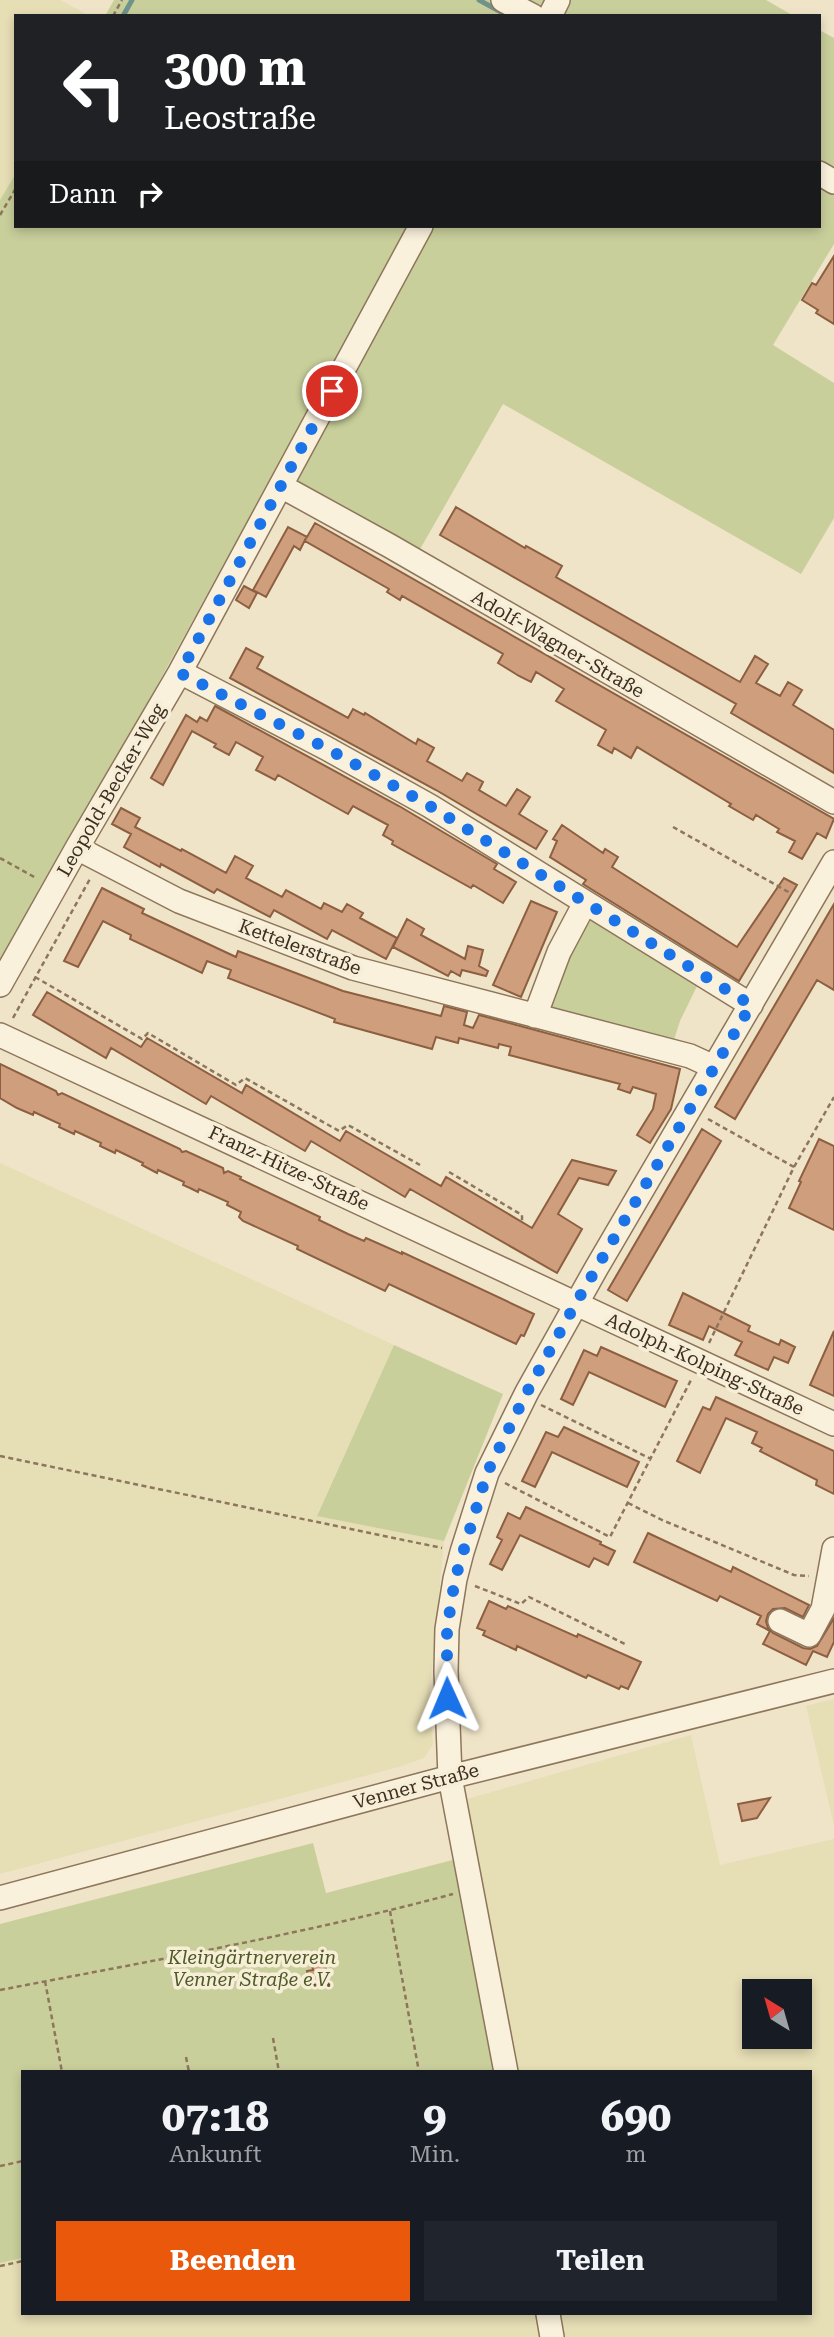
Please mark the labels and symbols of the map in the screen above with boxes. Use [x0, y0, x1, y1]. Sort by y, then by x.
pin [302, 361, 362, 421]
street label: Adolf-Wagner-Straße [467, 585, 649, 703]
street label: Leopold-Becker-Weg [52, 699, 170, 881]
street label: Kettelerstraße [236, 914, 364, 980]
street label: Franz-Hitze-Straße [205, 1121, 373, 1215]
street label: Adolph-Kolping-Straße [602, 1308, 808, 1420]
position arrow [410, 1661, 484, 1735]
street label: Venner Straße [351, 1758, 481, 1814]
park label: Kleingärtnerverein Venner Straße e.V. [167, 1946, 337, 1991]
north arrow [742, 1979, 812, 2049]

